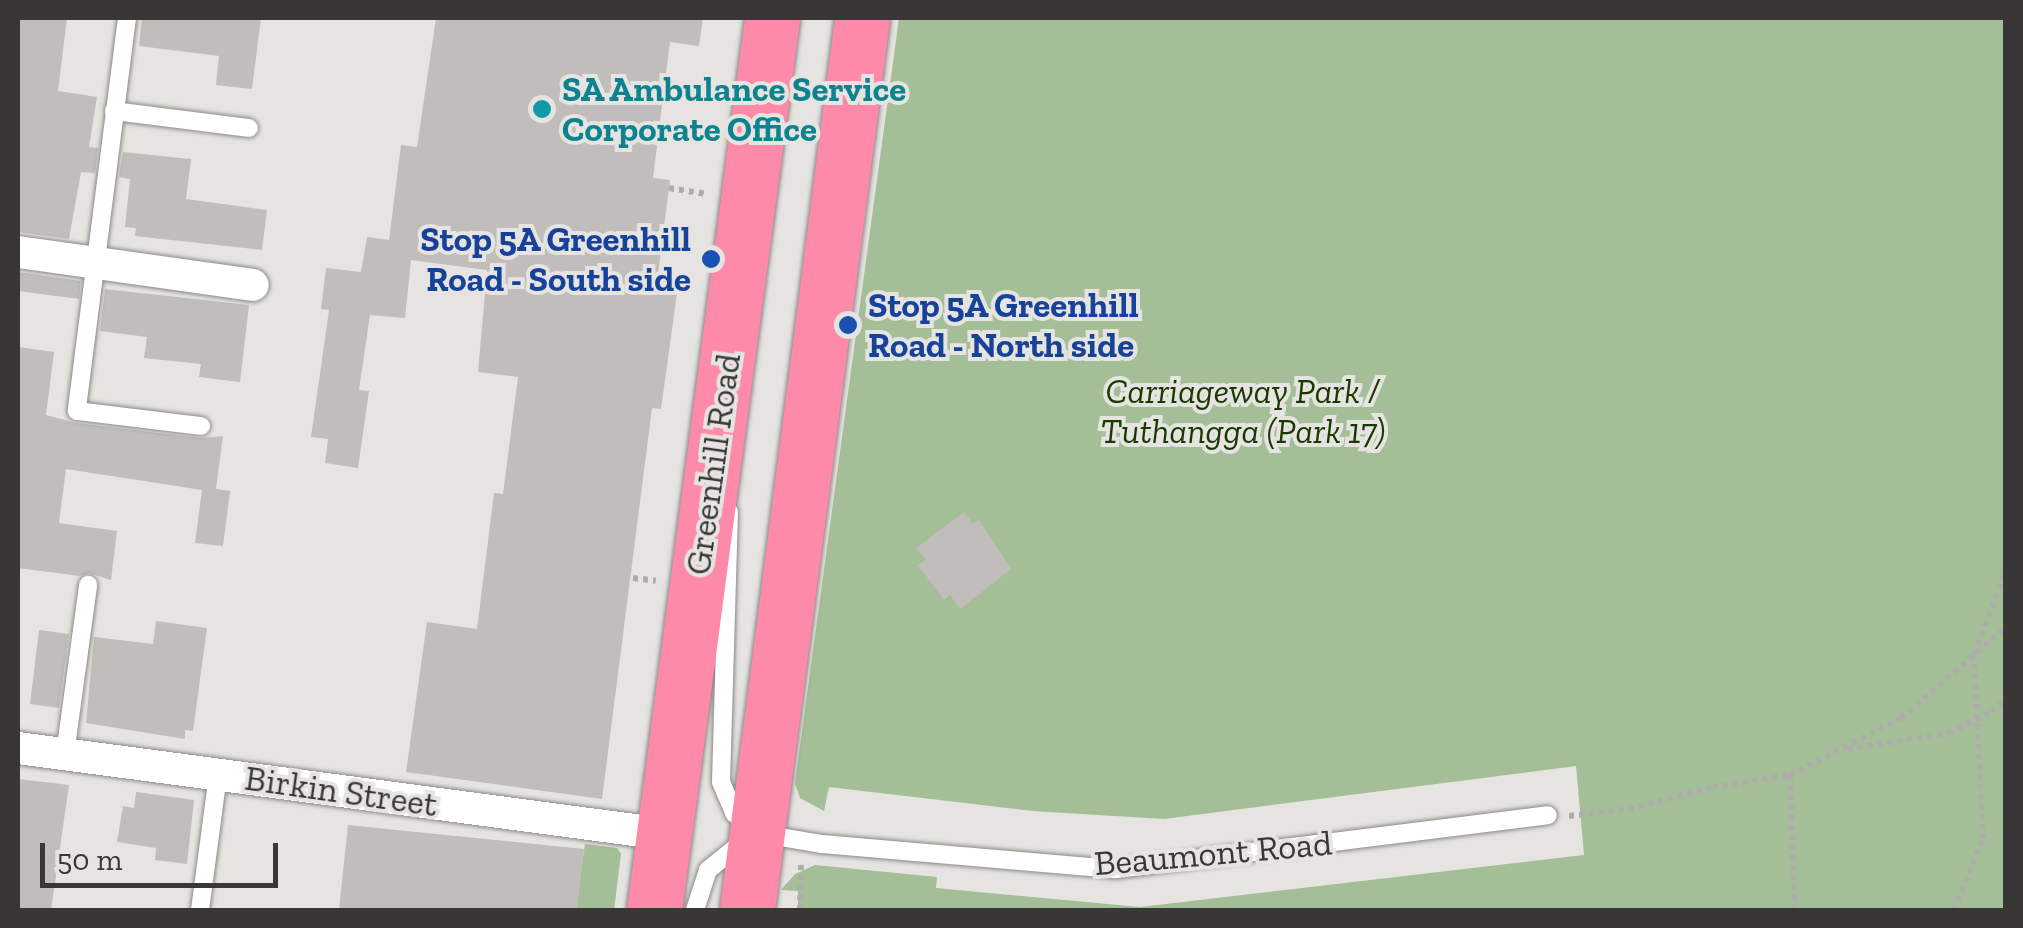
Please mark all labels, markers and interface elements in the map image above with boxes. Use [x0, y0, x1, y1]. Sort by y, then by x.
place label: SA Ambulance Service Corporate Office [562, 68, 908, 150]
marker: SA Ambulance Service Corporate Office [531, 98, 553, 120]
place label: Stop 5A Greenhill Road - South side [419, 218, 691, 300]
marker: Stop 5A Greenhill Road - South side [700, 248, 722, 270]
place label: Stop 5A Greenhill Road - North side [868, 284, 1140, 366]
marker: Stop 5A Greenhill Road - North side [837, 314, 859, 336]
street label: Greenhill Road [677, 351, 749, 577]
park label: Carriageway Park / Tuthangga (Park 17) [1100, 370, 1386, 452]
street label: Birkin Street [242, 757, 440, 825]
street label: Beaumont Road [1092, 822, 1334, 884]
scale bar [45, 823, 282, 885]
text: 50 m [57, 842, 122, 878]

